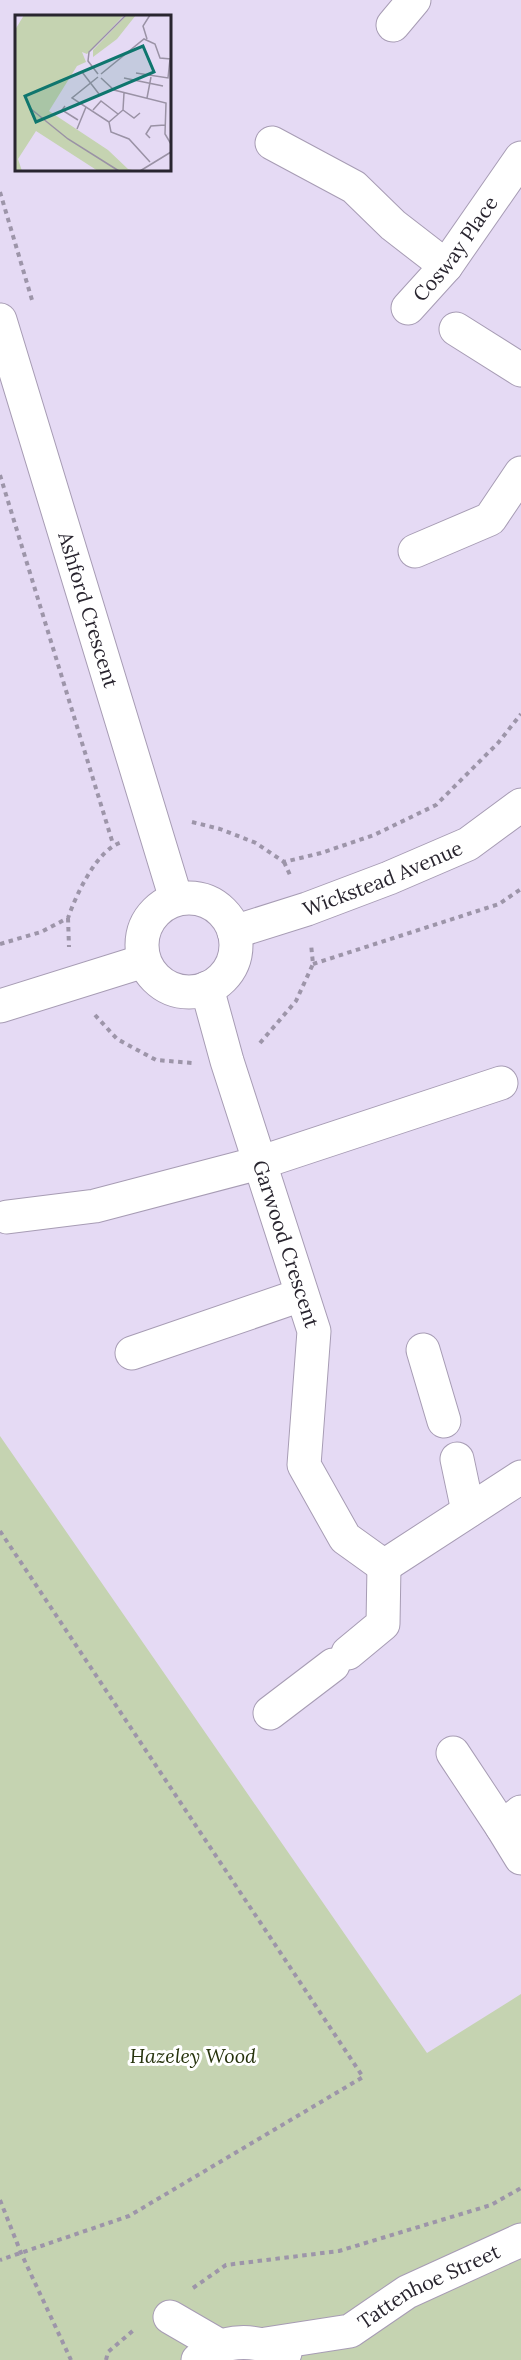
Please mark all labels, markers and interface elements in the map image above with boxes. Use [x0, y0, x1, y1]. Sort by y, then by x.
inset map [15, 15, 171, 171]
street label: Cosway Place [407, 191, 503, 306]
street label: Ashford Crescent [53, 528, 124, 691]
street label: Wickstead Avenue [299, 835, 466, 921]
street label: Garwood Crescent [248, 1157, 325, 1331]
park label: Hazeley Wood [130, 2043, 257, 2068]
street label: Tattenhoe Street [353, 2238, 504, 2334]

